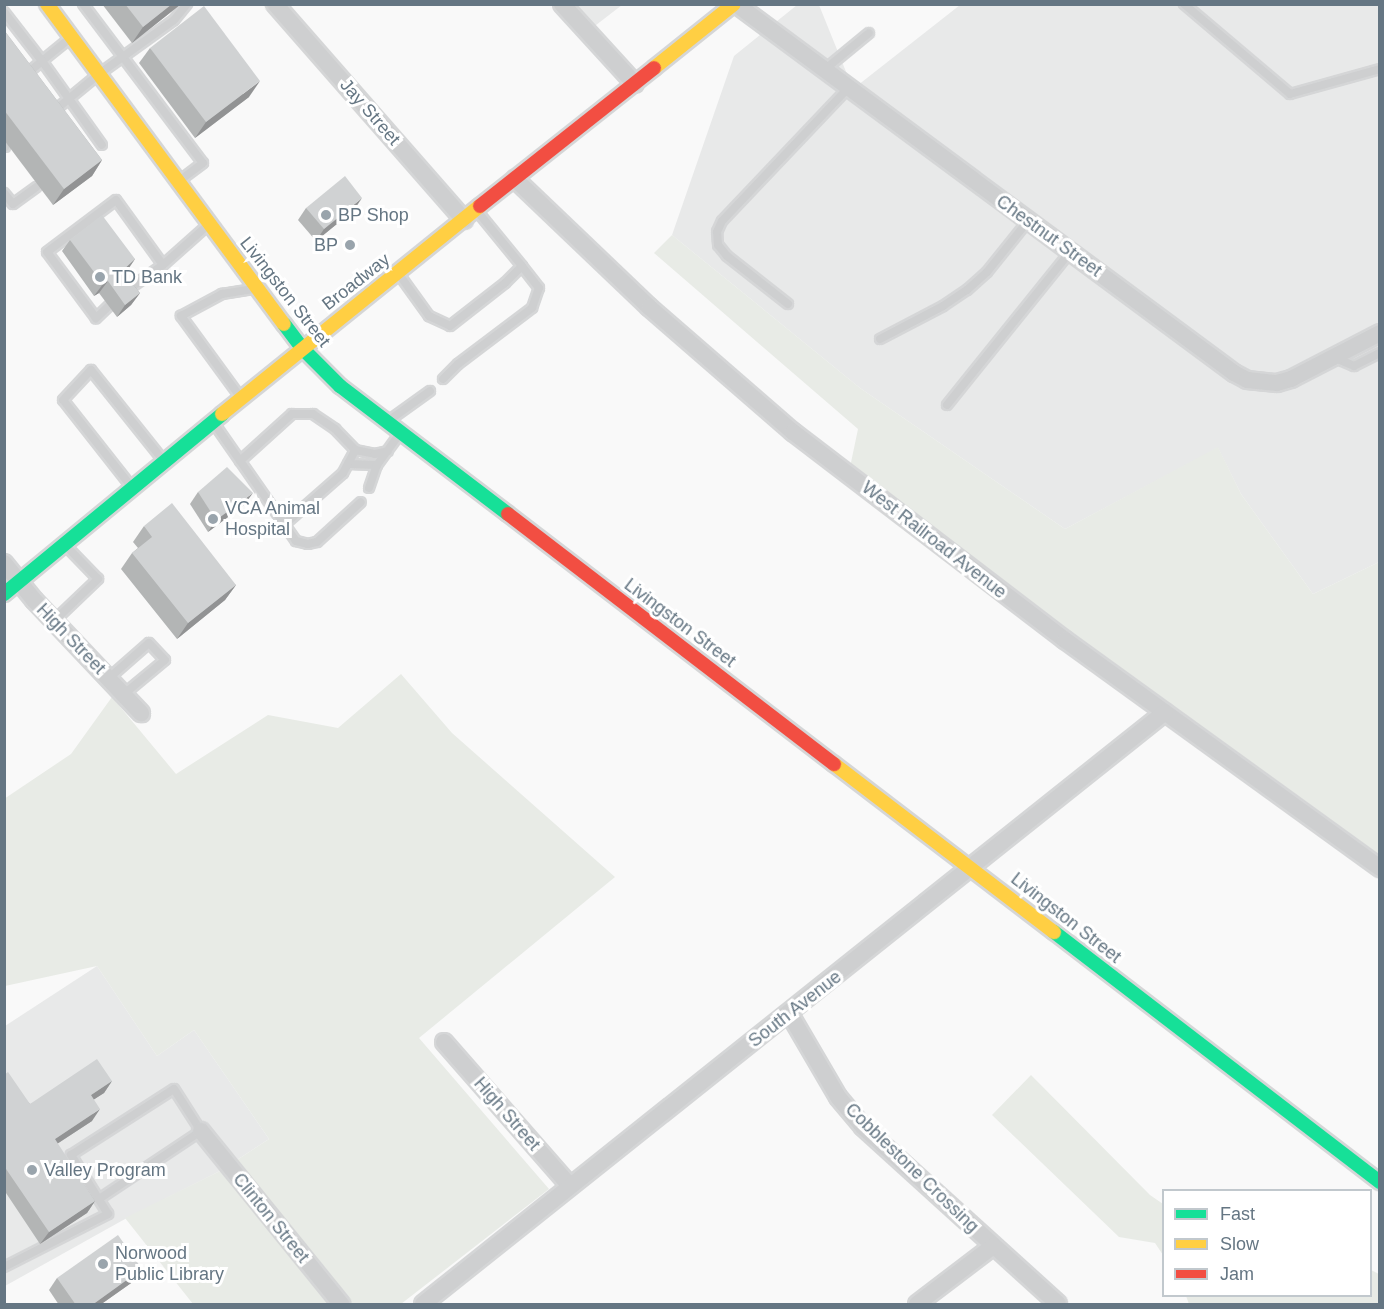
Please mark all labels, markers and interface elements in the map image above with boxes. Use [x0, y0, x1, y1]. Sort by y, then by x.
street label: Jay Street [335, 74, 405, 150]
street label: Chestnut Street [992, 191, 1106, 281]
place label: BP Shop [338, 204, 409, 226]
marker: BP Shop [319, 208, 333, 222]
street label: Livingston Street [235, 233, 335, 351]
place label: BP [314, 234, 338, 256]
marker: BP [343, 238, 357, 252]
street label: Broadway [318, 249, 394, 315]
place label: TD Bank [112, 266, 182, 288]
marker: TD Bank [93, 270, 107, 284]
street label: West Railroad Avenue [857, 477, 1011, 603]
place label: VCA Animal Hospital [225, 498, 322, 540]
marker: VCA Animal Hospital [206, 512, 220, 526]
street label: Livingston Street [620, 574, 740, 672]
street label: High Street [32, 599, 110, 679]
street label: Livingston Street [1007, 868, 1125, 968]
street label: South Avenue [744, 966, 846, 1052]
street label: High Street [469, 1073, 545, 1155]
street label: Cobblestone Crossing [841, 1099, 983, 1237]
place label: Valley Program [44, 1159, 166, 1181]
marker: Valley Program [25, 1163, 39, 1177]
street label: Clinton Street [228, 1169, 314, 1267]
legend [1162, 1189, 1372, 1297]
text: Fast [1220, 1204, 1255, 1224]
text: Slow [1220, 1234, 1259, 1254]
place label: Norwood Public Library [115, 1243, 224, 1286]
marker: Norwood Public Library [96, 1257, 110, 1271]
text: Jam [1220, 1264, 1254, 1284]

